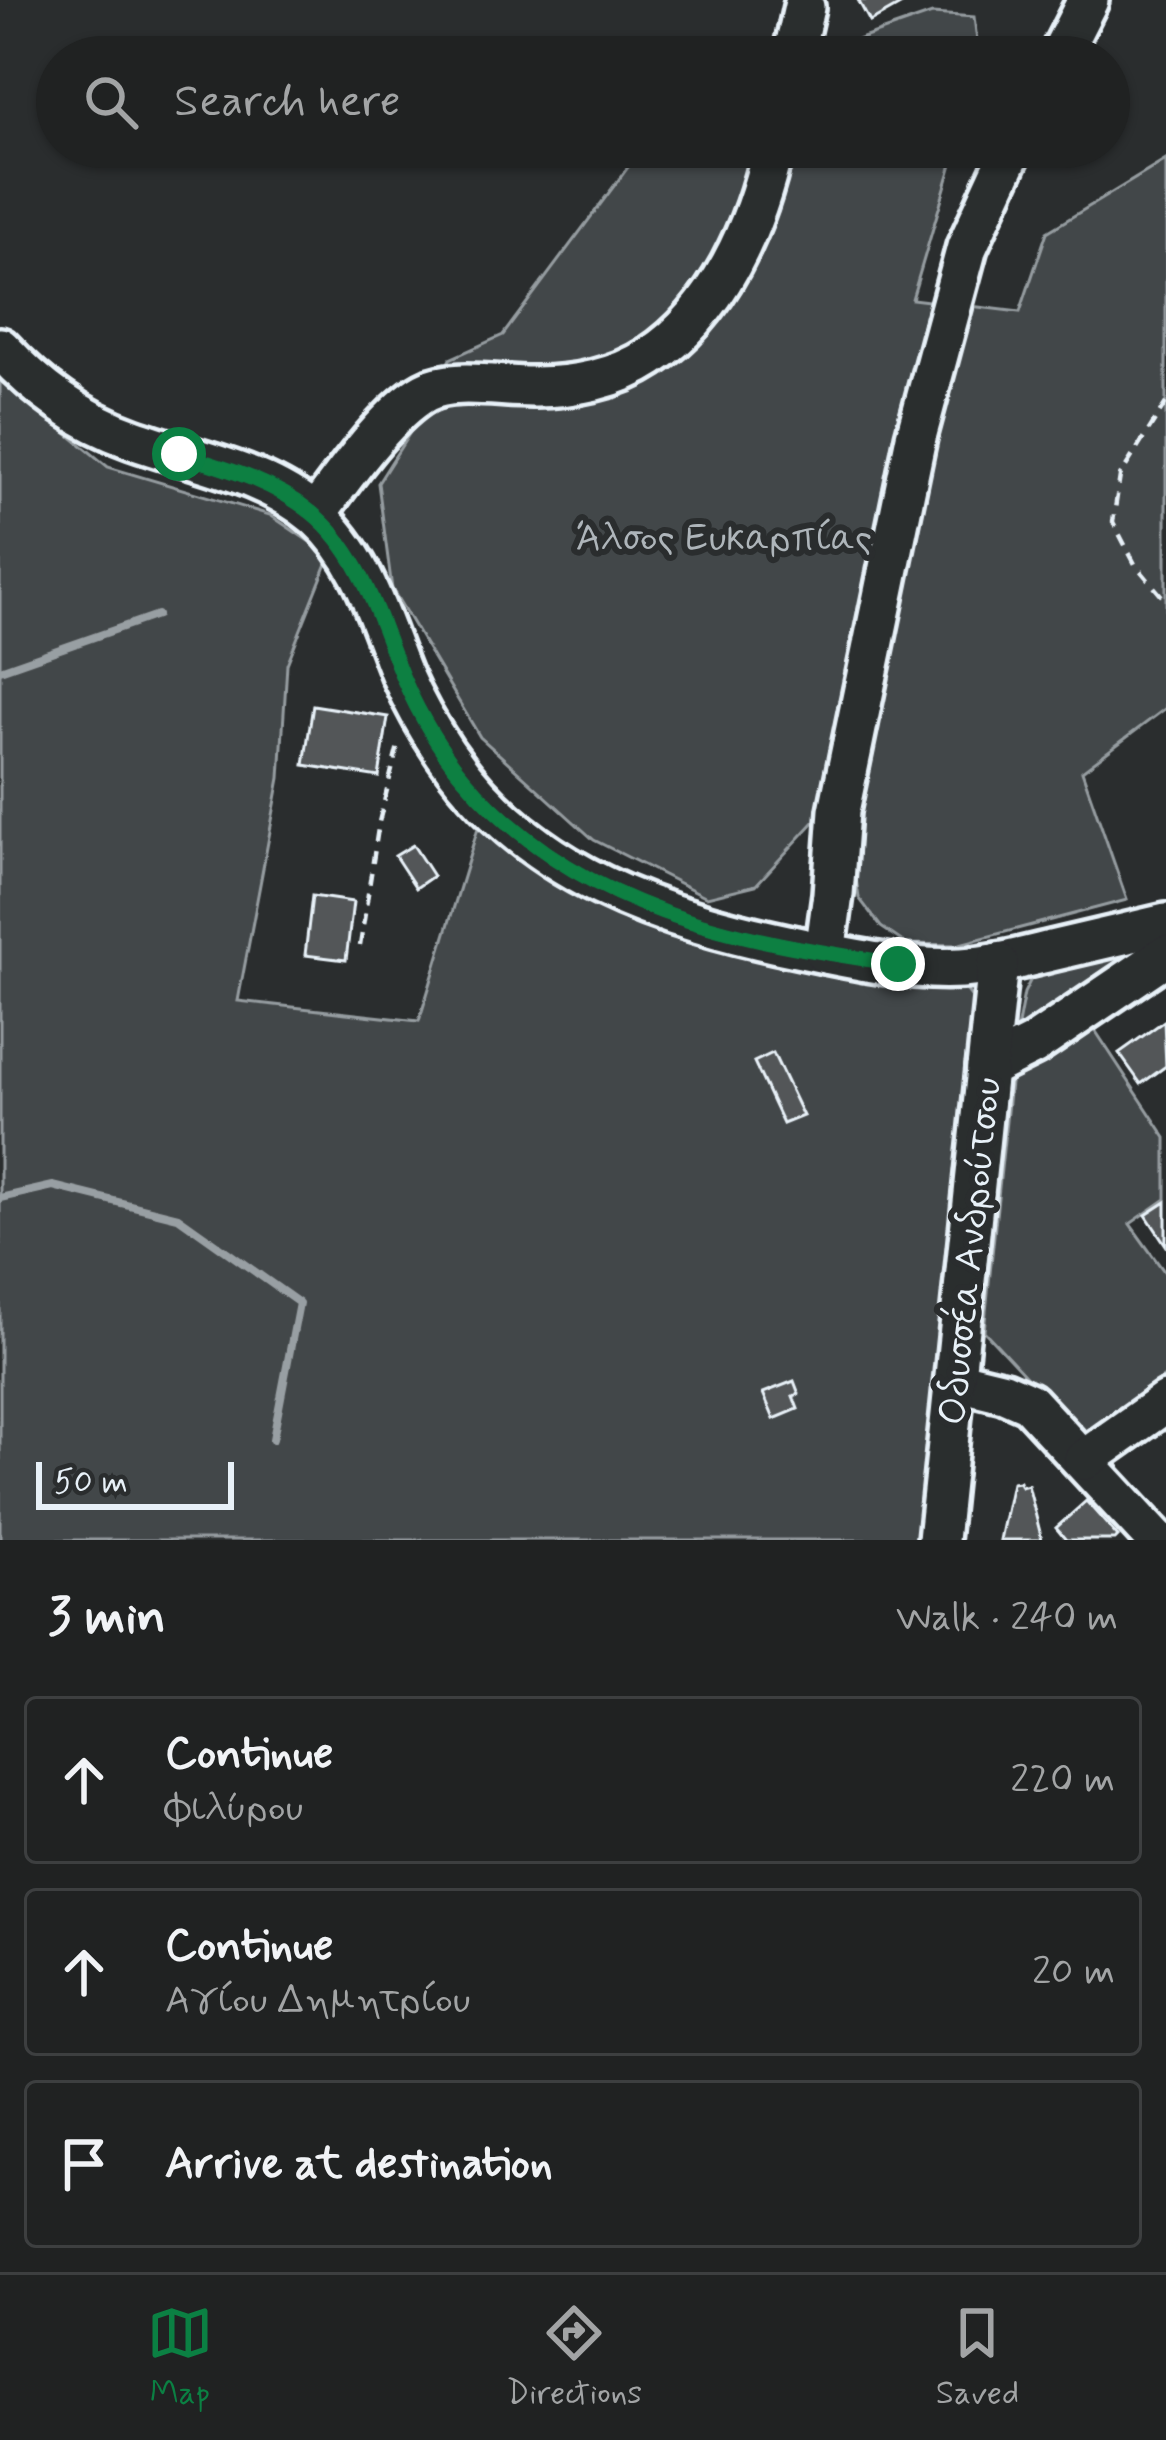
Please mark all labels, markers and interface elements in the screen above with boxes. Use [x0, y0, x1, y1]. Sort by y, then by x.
search box [36, 36, 1130, 168]
icon: search [78, 69, 144, 135]
text: Search here [174, 73, 401, 132]
route start [152, 427, 206, 481]
park label: Άλσος Ευκαρπίας [576, 514, 872, 565]
route end [871, 937, 925, 991]
street label: Οδυσσέα Ανδρούτσου [928, 1075, 1015, 1428]
scale bar [36, 1456, 234, 1509]
text: 50 m [54, 1461, 128, 1505]
text: 3 min [48, 1585, 166, 1651]
text: Walk · 240 m [896, 1593, 1118, 1644]
text: Continue [165, 1725, 333, 1784]
icon: ahead [51, 1747, 117, 1813]
text: 220 m [1010, 1755, 1115, 1806]
text: Φιλύρου [165, 1784, 303, 1835]
text: Continue [165, 1917, 333, 1976]
icon: ahead [51, 1939, 117, 2005]
text: 20 m [1032, 1947, 1115, 1998]
text: Αγίου Δημητρίου [165, 1976, 470, 2027]
icon: arrive [51, 2131, 117, 2197]
text: Arrive at destination [165, 2135, 553, 2194]
tab: Map [147, 2300, 213, 2416]
tab: Directions [506, 2300, 642, 2416]
tab: Saved [936, 2300, 1019, 2416]

